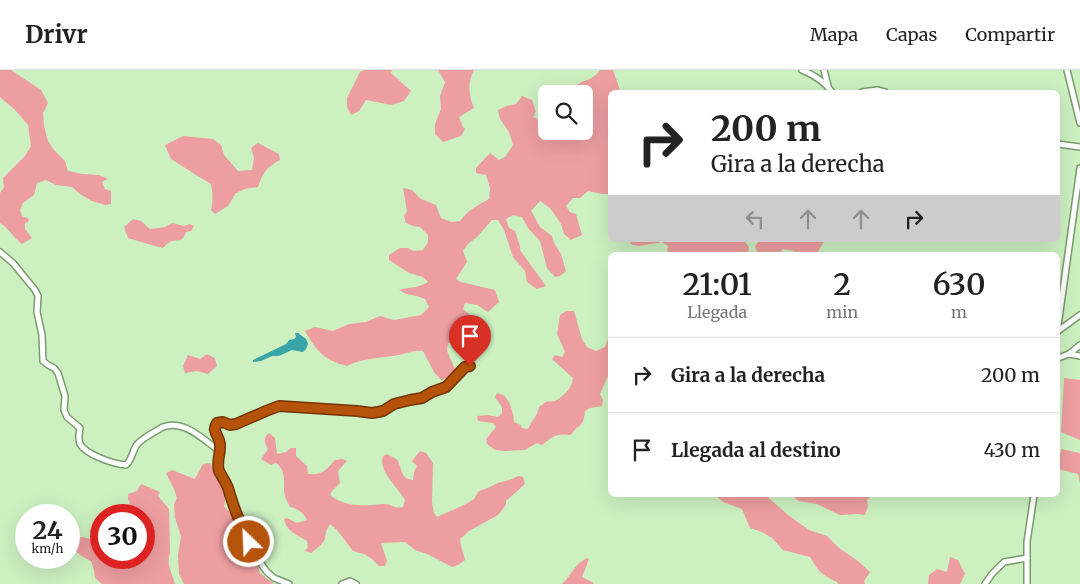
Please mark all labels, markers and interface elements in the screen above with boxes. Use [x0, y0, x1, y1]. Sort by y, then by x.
text: Drivr [25, 19, 88, 50]
text: Mapa [810, 23, 858, 46]
text: Capas [886, 23, 937, 46]
text: Compartir [965, 23, 1055, 46]
map controls [538, 85, 593, 140]
button: search [538, 85, 593, 140]
text: 200 m [711, 107, 821, 151]
icon: right [628, 110, 693, 175]
text: Gira a la derecha [711, 150, 885, 178]
icon: left [741, 205, 769, 233]
icon: ahead [794, 205, 822, 233]
icon: ahead [847, 205, 875, 233]
icon: right [900, 205, 928, 233]
text: 21:01 [683, 265, 752, 303]
text: 2 [833, 265, 851, 303]
text: 630 [933, 265, 985, 303]
text: Llegada [687, 302, 747, 322]
text: min [826, 302, 858, 322]
text: m [951, 302, 967, 322]
pin [449, 315, 491, 366]
icon: arrive [456, 322, 484, 350]
icon: right [628, 361, 656, 389]
text: Gira a la derecha [671, 363, 825, 387]
text: 200 m [981, 363, 1040, 387]
icon: arrive [628, 436, 656, 464]
text: Llegada al destino [671, 438, 841, 462]
text: 430 m [984, 438, 1040, 462]
speed limit sign: 30 [90, 504, 155, 569]
text: 24 [32, 514, 63, 546]
position arrow [222, 515, 274, 567]
text: km/h [32, 541, 63, 556]

